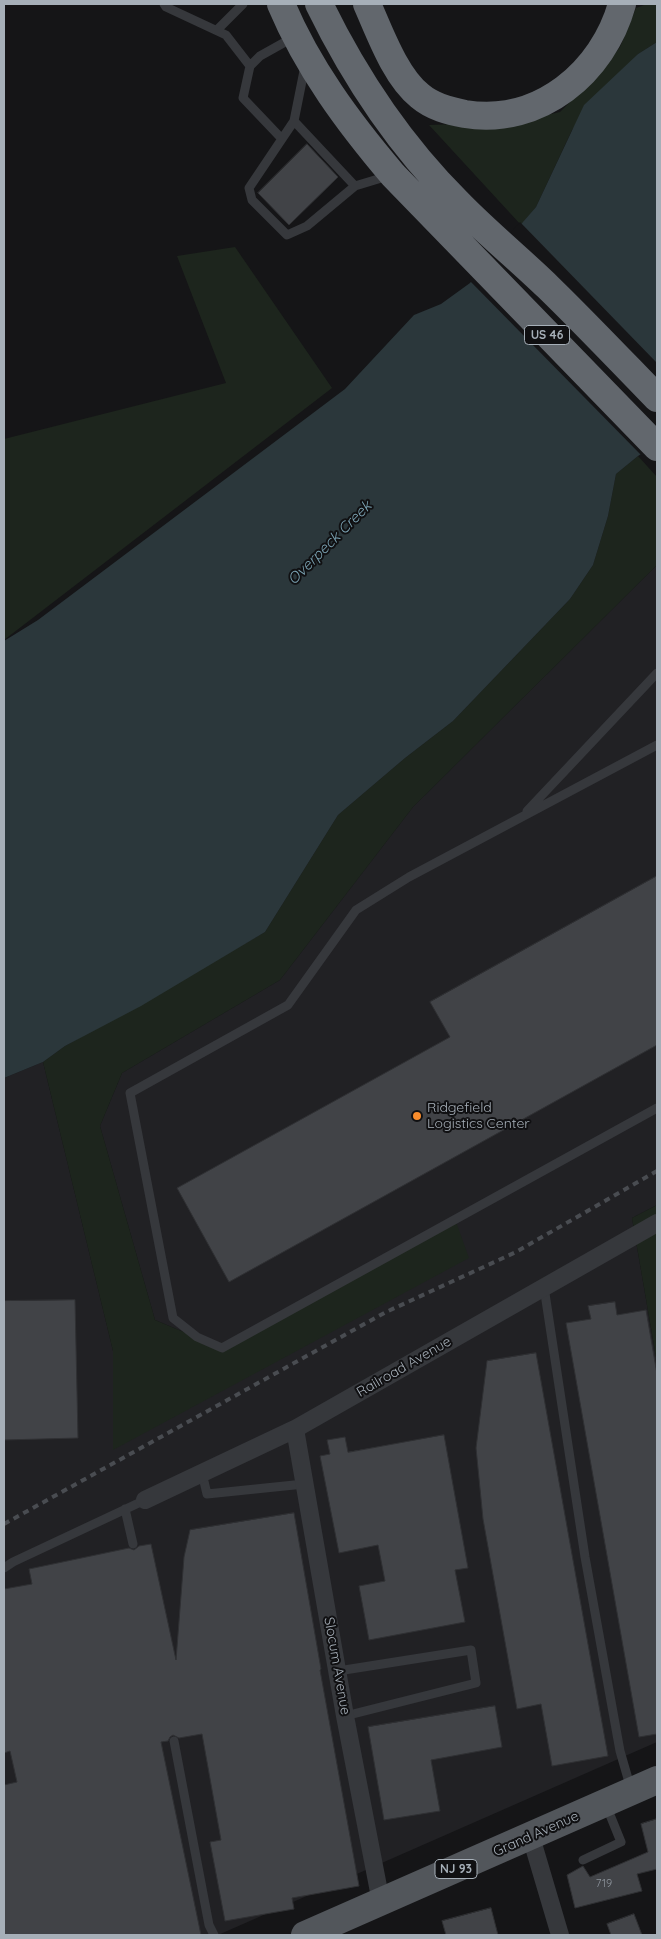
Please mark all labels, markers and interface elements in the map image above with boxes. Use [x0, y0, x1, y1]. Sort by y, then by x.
road number: US 46 [524, 326, 570, 344]
water label: Overpeck Creek [284, 497, 376, 589]
place label: Ridgefield Logistics Center [427, 1100, 530, 1132]
marker: Ridgefield Logistics Center [411, 1110, 423, 1122]
street label: Railroad Avenue [354, 1333, 454, 1401]
street label: Slocum Avenue [320, 1616, 354, 1716]
street label: Grand Avenue [491, 1808, 581, 1860]
road number: NJ 93 [435, 1860, 477, 1878]
house number: 719 [596, 1877, 612, 1891]

